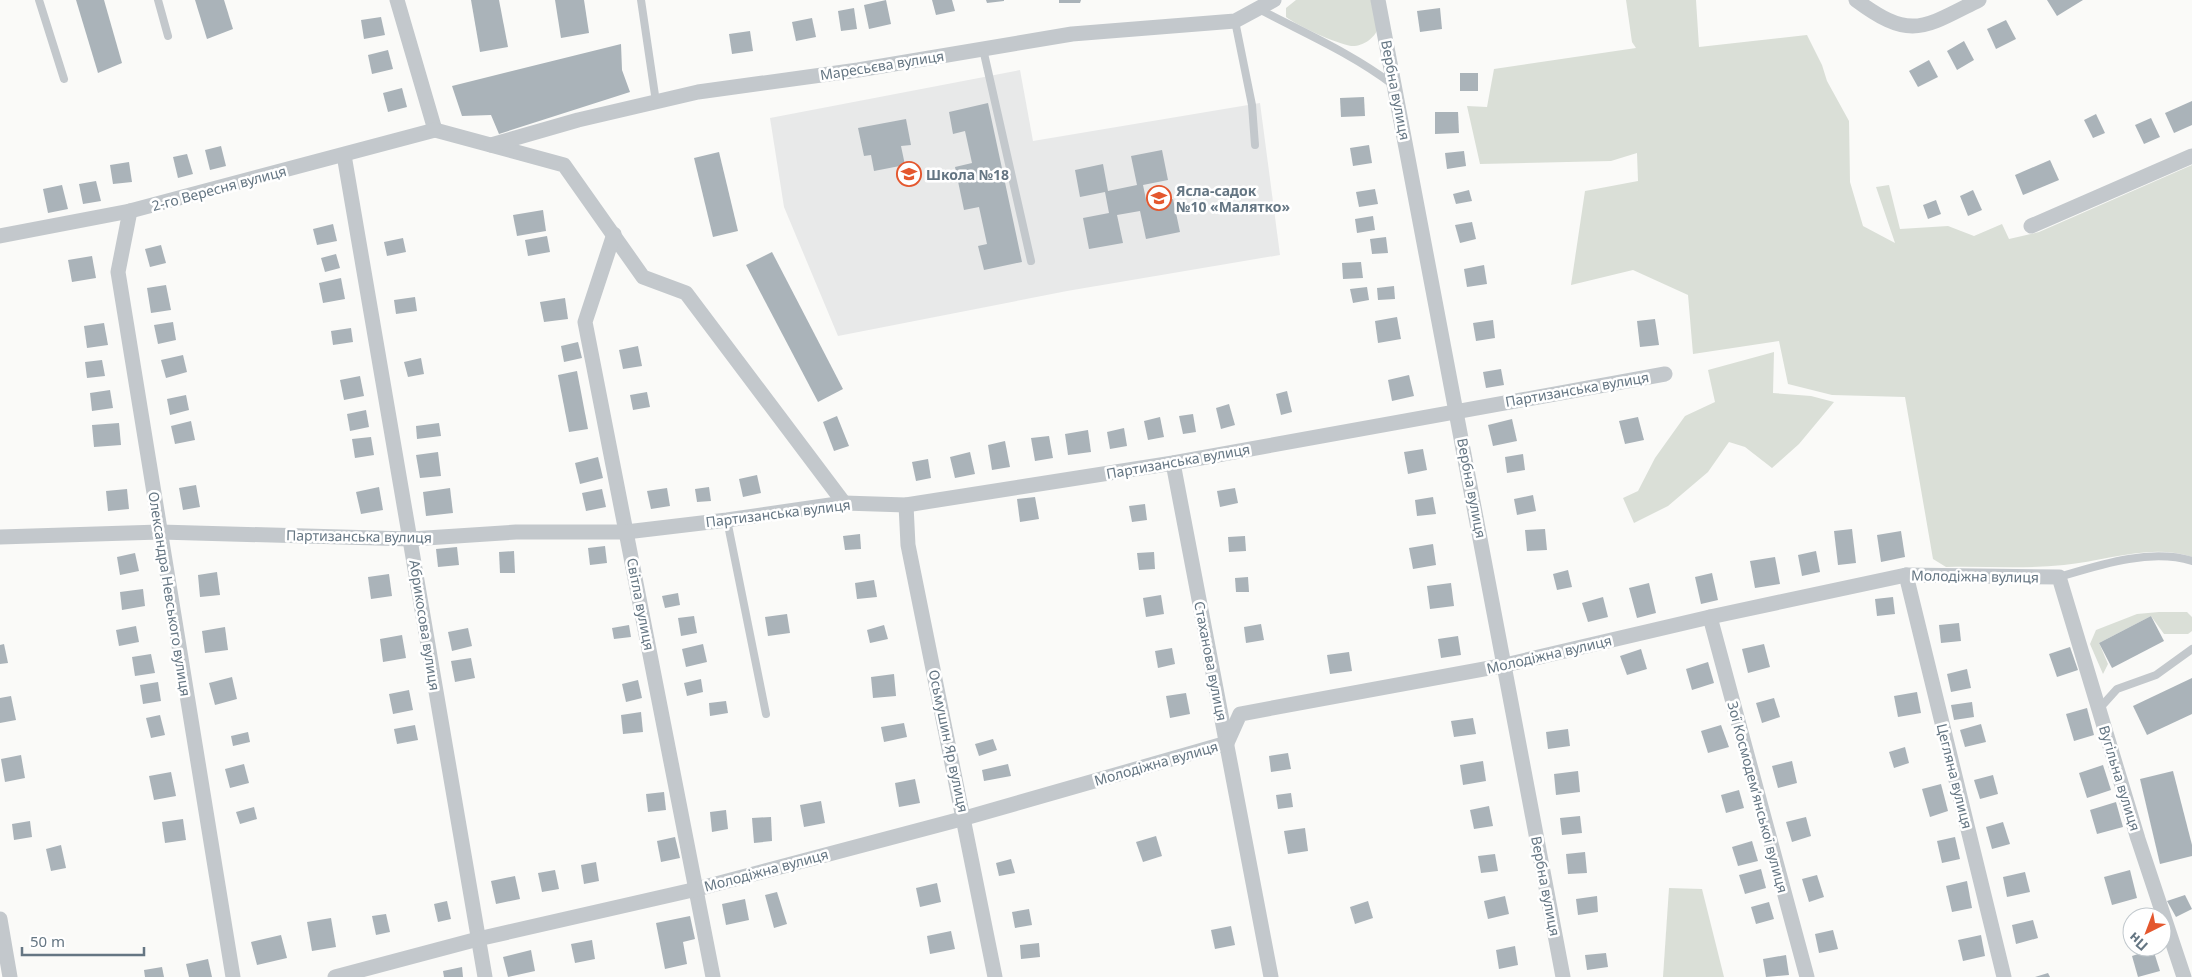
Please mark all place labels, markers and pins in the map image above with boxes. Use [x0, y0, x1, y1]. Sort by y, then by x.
school or university icon: Школа №18 [896, 161, 922, 187]
place label: Школа №18 [926, 165, 1009, 184]
place label: Ясла-садок №10 «Малятко» [1176, 181, 1290, 216]
school or university icon: Ясла-садок №10 «Малятко» [1146, 185, 1172, 211]

